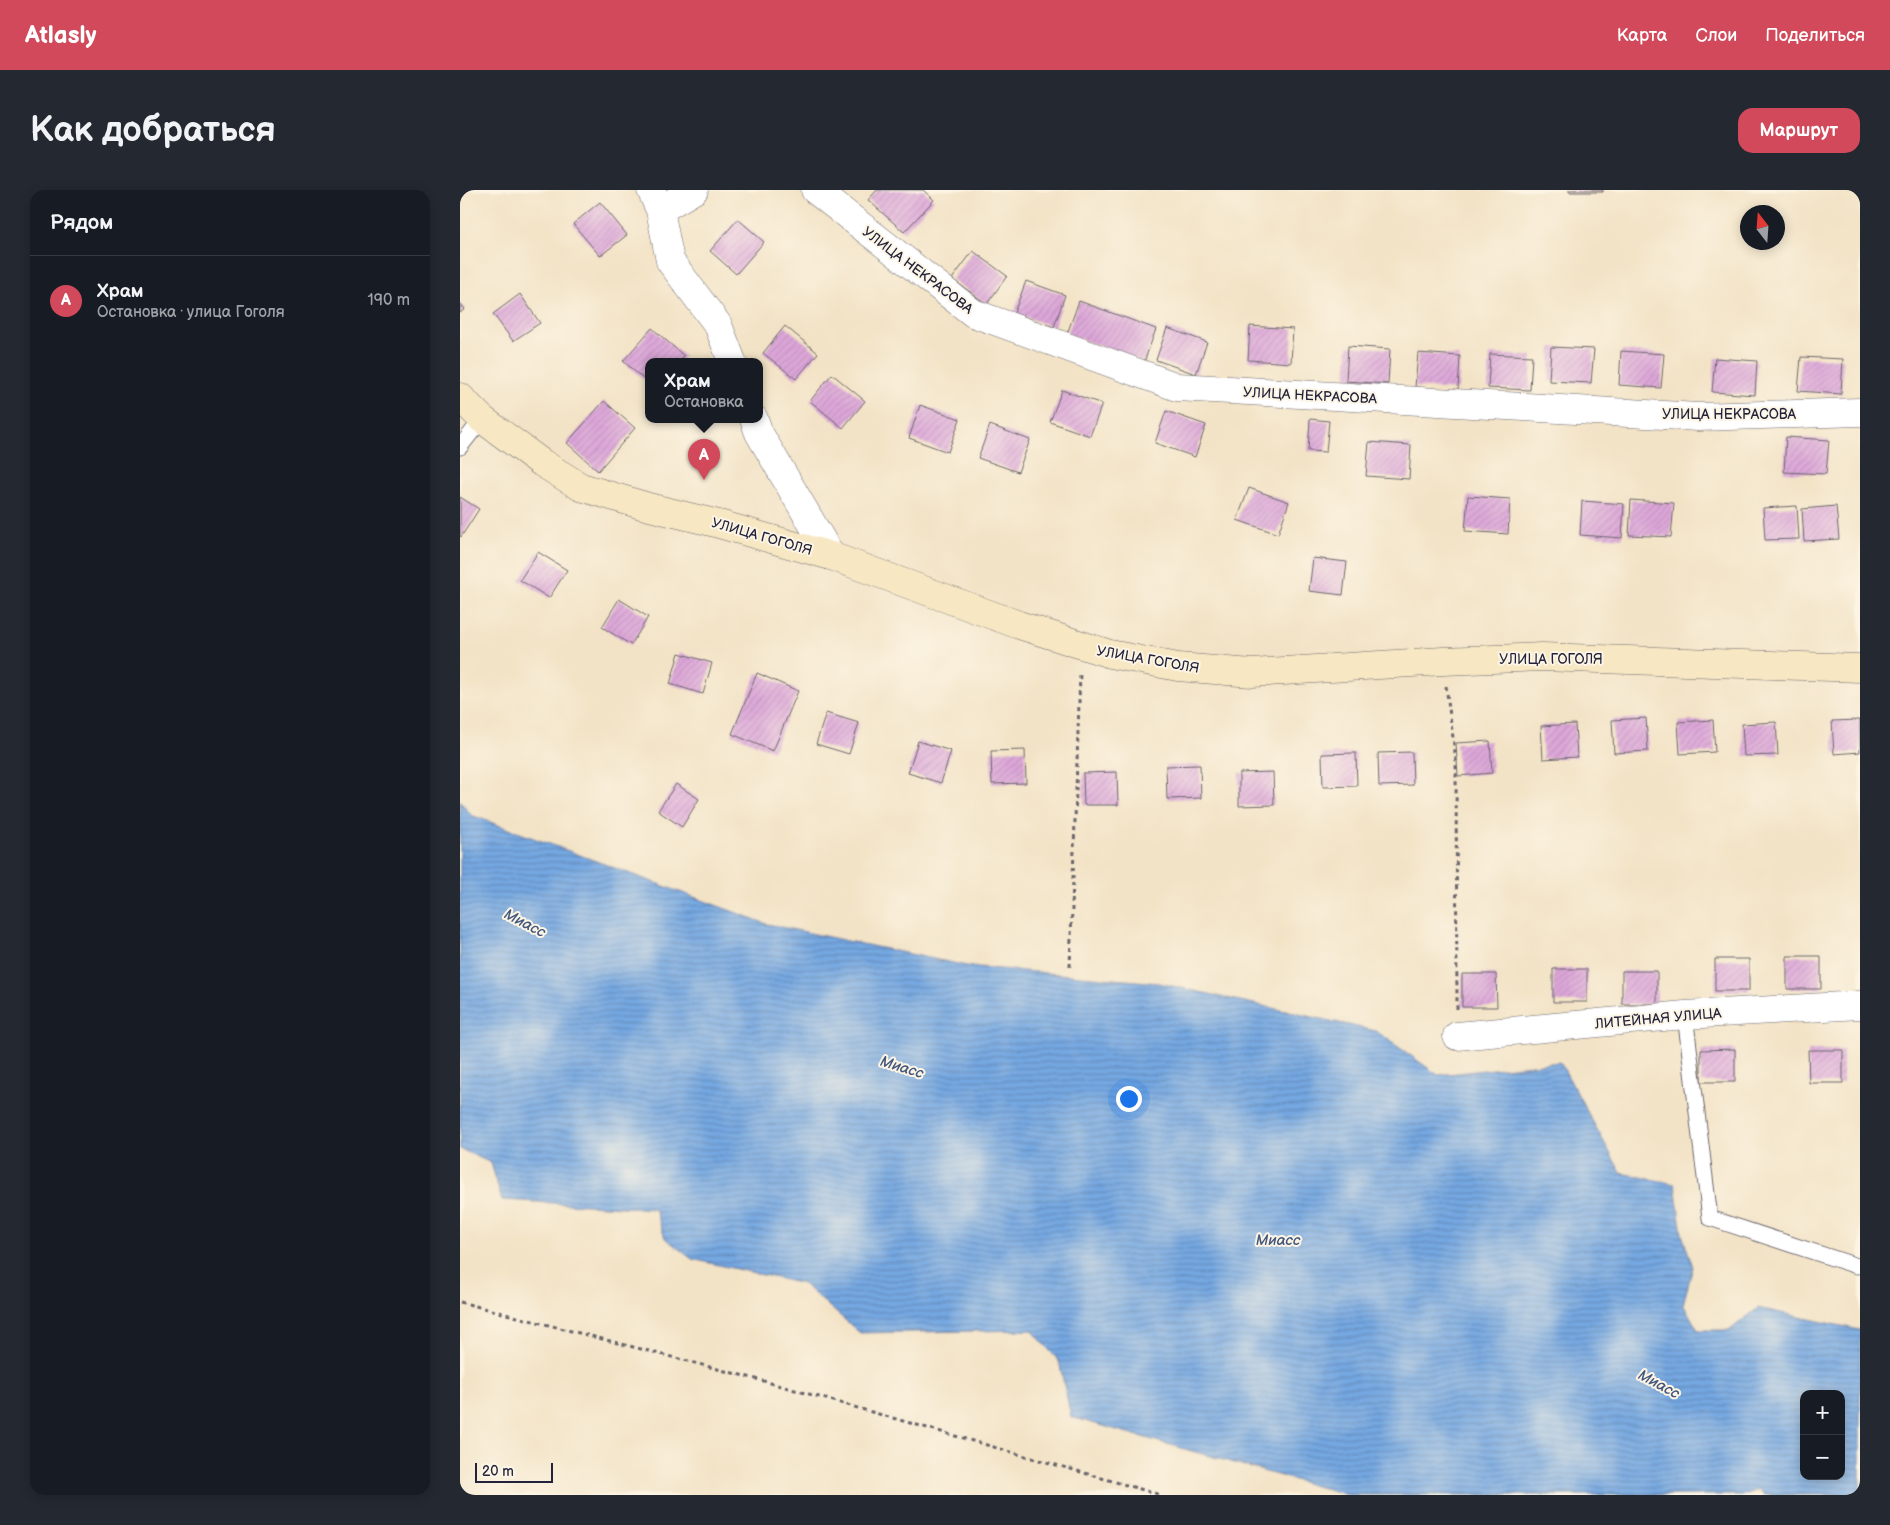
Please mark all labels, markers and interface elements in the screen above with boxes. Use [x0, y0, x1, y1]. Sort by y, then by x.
text: Atlasly [25, 21, 96, 50]
text: Карта [1617, 25, 1667, 46]
text: Слои [1695, 25, 1737, 46]
text: Поделиться [1765, 25, 1865, 46]
button: Маршрут [1738, 108, 1860, 153]
text: Как добраться [30, 109, 276, 152]
north arrow [1740, 205, 1785, 250]
text: Рядом [50, 210, 113, 235]
street label: УЛИЦА НЕКРАСОВА [859, 223, 977, 318]
text: Храм [97, 280, 144, 303]
text: A [61, 291, 71, 310]
text: 190 m [368, 291, 410, 310]
text: Остановка · улица Гоголя [97, 303, 285, 322]
popup [645, 358, 763, 423]
text: Храм [664, 370, 711, 393]
street label: УЛИЦА НЕКРАСОВА [1243, 383, 1378, 408]
text: Остановка [664, 393, 744, 412]
street label: УЛИЦА НЕКРАСОВА [1662, 406, 1797, 423]
pin: A [688, 439, 720, 480]
street label: УЛИЦА ГОГОЛЯ [710, 514, 814, 559]
street label: УЛИЦА ГОГОЛЯ [1095, 642, 1201, 677]
street label: УЛИЦА ГОГОЛЯ [1499, 651, 1603, 668]
water label: Миасс [501, 905, 549, 942]
street label: ЛИТЕЙНАЯ УЛИЦА [1593, 1004, 1723, 1033]
water label: Миасс [878, 1052, 927, 1083]
your location [1116, 1086, 1142, 1112]
water label: Миасс [1256, 1231, 1301, 1250]
water label: Миасс [1635, 1366, 1683, 1404]
map controls [1800, 1390, 1845, 1480]
button: + [1800, 1390, 1845, 1435]
button: − [1800, 1435, 1845, 1480]
scale bar [475, 1460, 552, 1483]
text: 20 m [482, 1463, 514, 1480]

